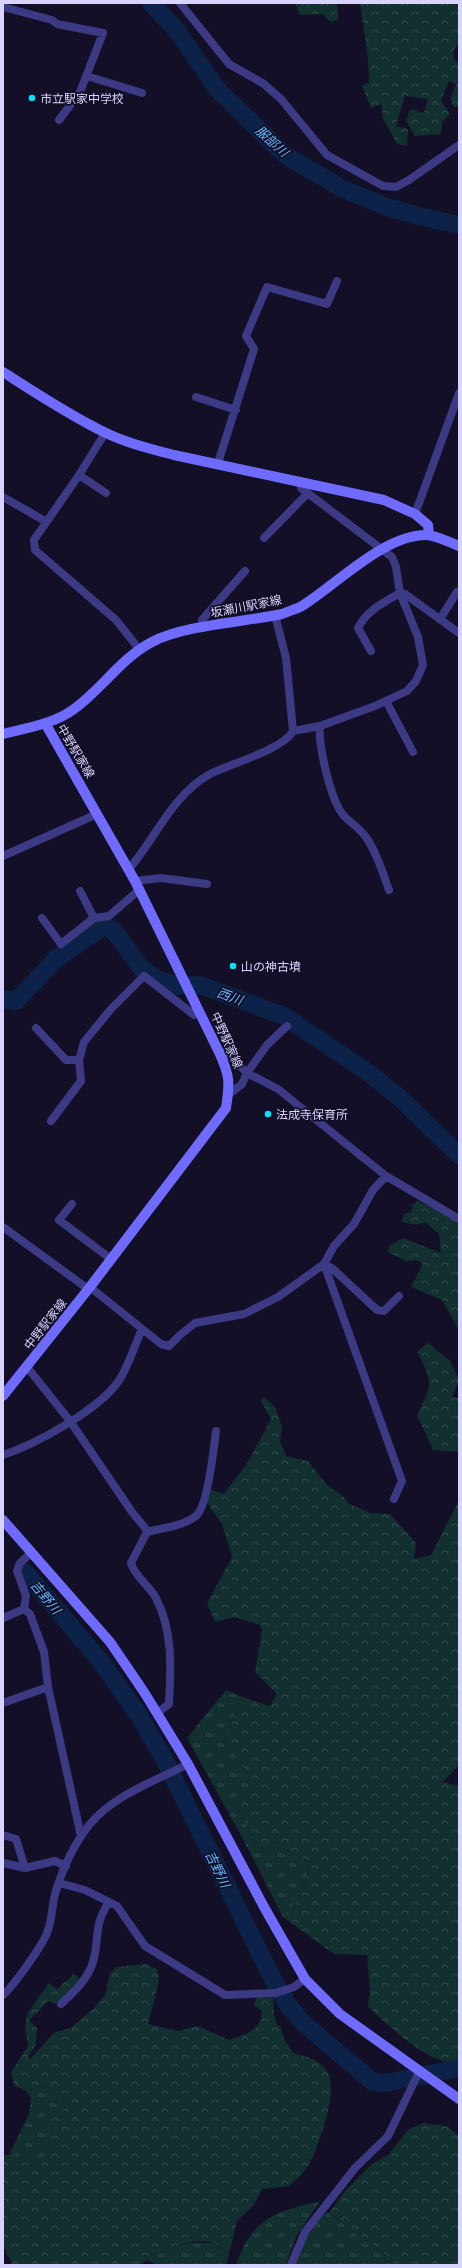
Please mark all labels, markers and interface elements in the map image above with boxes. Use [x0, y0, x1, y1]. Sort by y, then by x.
place label: 市立駅家中学校 [40, 90, 124, 107]
marker: 市立駅家中学校 [27, 93, 37, 103]
water label: 服部川 [251, 121, 294, 162]
street label: 坂瀬川駅家線 [209, 591, 283, 621]
street label: 中野駅家線 [53, 721, 99, 781]
place label: 山の神古墳 [241, 958, 301, 975]
marker: 山の神古墳 [228, 961, 238, 971]
water label: 西川 [215, 983, 247, 1010]
street label: 中野駅家線 [207, 1009, 247, 1071]
place label: 法成寺保育所 [276, 1106, 348, 1123]
marker: 法成寺保育所 [263, 1109, 273, 1119]
street label: 中野駅家線 [20, 1295, 70, 1353]
water label: 吉野川 [27, 1576, 67, 1619]
water label: 吉野川 [201, 1848, 236, 1892]

